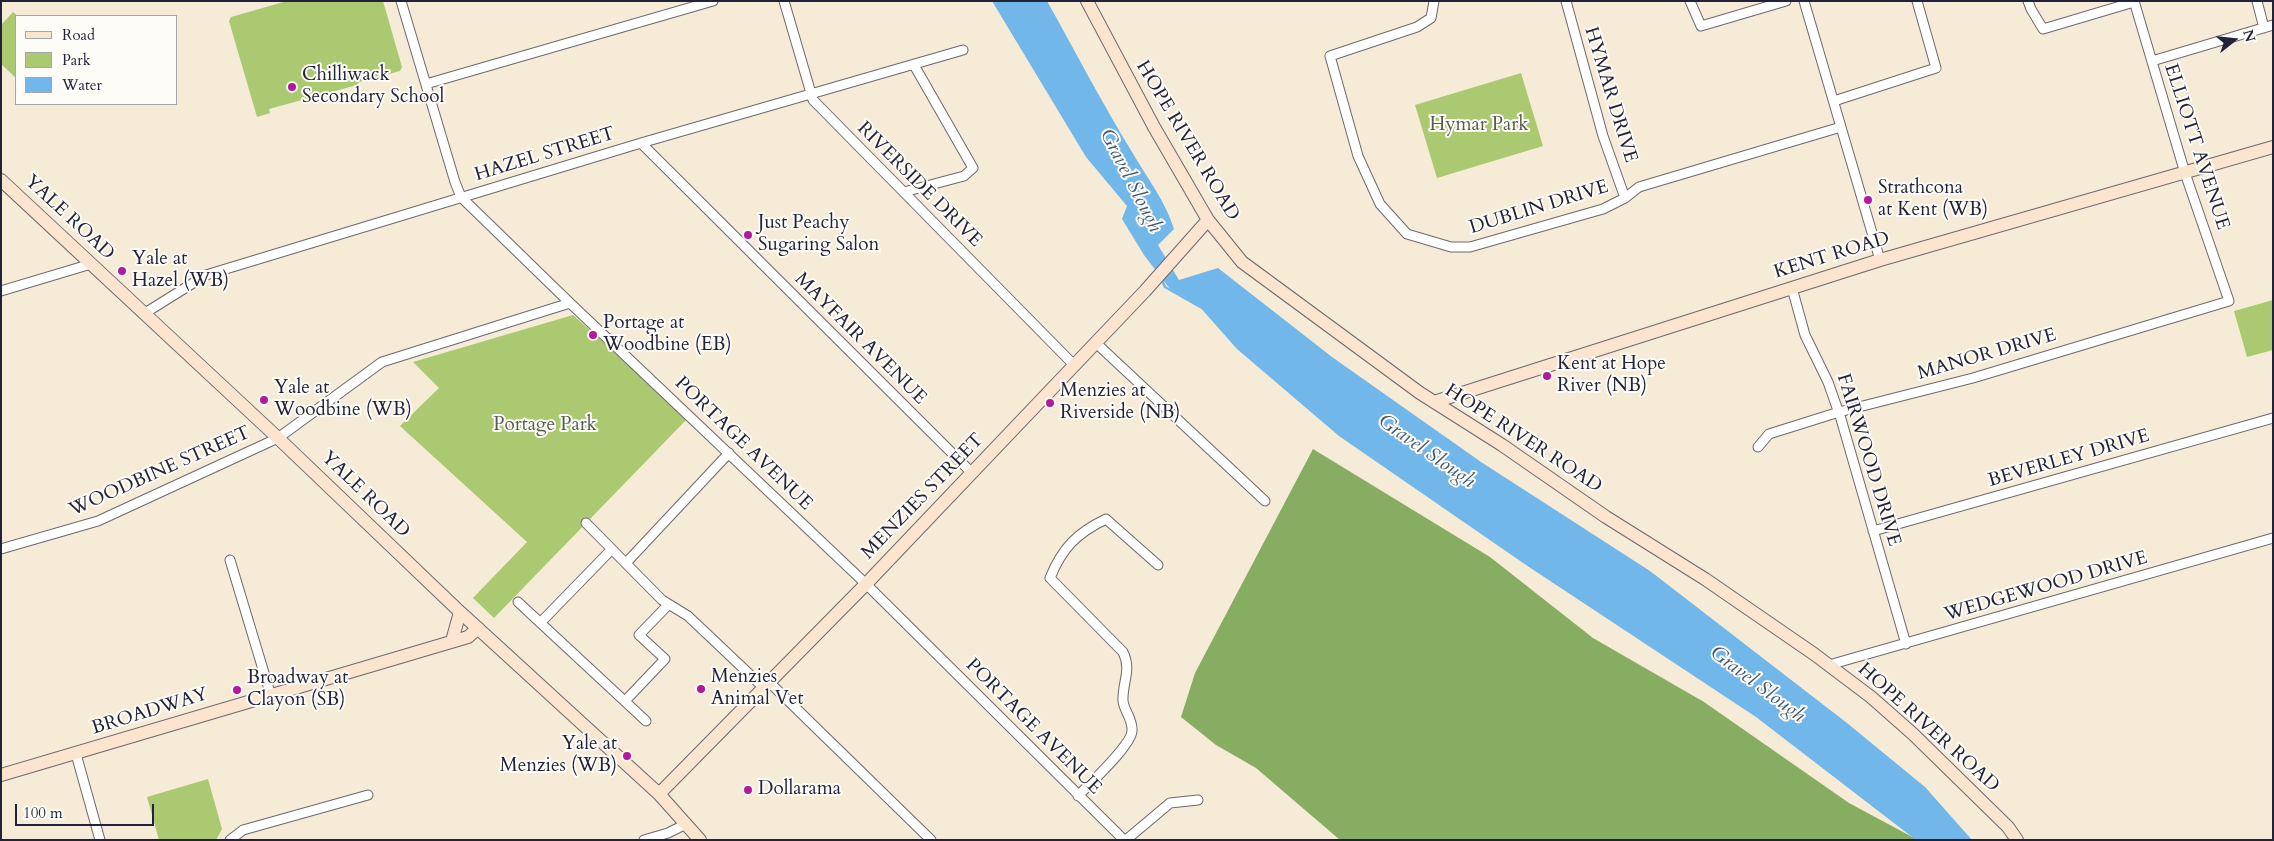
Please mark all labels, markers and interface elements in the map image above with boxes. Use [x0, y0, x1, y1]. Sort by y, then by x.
legend [15, 15, 178, 105]
north arrow [2209, 15, 2259, 65]
street label: HYMAR DRIVE [1579, 24, 1641, 166]
text: Road [62, 25, 95, 45]
text: N [2238, 27, 2260, 44]
text: Park [62, 50, 91, 70]
street label: HOPE RIVER ROAD [1130, 57, 1244, 225]
street label: ELLIOTT AVENUE [2158, 61, 2234, 233]
place label: Chilliwack Secondary School [302, 65, 444, 109]
text: Water [62, 75, 102, 95]
marker: Chilliwack Secondary School [286, 81, 298, 93]
park label: Hymar Park [1430, 115, 1528, 137]
street label: RIVERSIDE DRIVE [852, 118, 986, 252]
street label: HAZEL STREET [472, 123, 618, 187]
water label: Gravel Slough [1094, 125, 1166, 237]
street label: YALE ROAD [19, 171, 119, 265]
street label: DUBLIN DRIVE [1467, 176, 1611, 240]
place label: Strathcona at Kent (WB) [1878, 178, 1988, 222]
marker: Strathcona at Kent (WB) [1862, 194, 1874, 206]
place label: Just Peachy Sugaring Salon [758, 213, 879, 257]
street label: KENT ROAD [1771, 228, 1893, 284]
marker: Just Peachy Sugaring Salon [742, 229, 754, 241]
place label: Yale at Hazel (WB) [132, 249, 229, 293]
marker: Yale at Hazel (WB) [116, 265, 128, 277]
street label: MAYFAIR AVENUE [789, 268, 931, 410]
place label: Portage at Woodbine (EB) [603, 313, 731, 357]
street label: MANOR DRIVE [1915, 324, 2059, 386]
marker: Portage at Woodbine (EB) [587, 329, 599, 341]
place label: Kent at Hope River (NB) [1557, 354, 1666, 398]
marker: Kent at Hope River (NB) [1541, 370, 1553, 382]
street label: FAIRWOOD DRIVE [1831, 371, 1905, 549]
street label: PORTAGE AVENUE [669, 372, 817, 516]
place label: Yale at Woodbine (WB) [274, 378, 412, 422]
street label: HOPE RIVER ROAD [1440, 380, 1606, 498]
place label: Menzies at Riverside (NB) [1060, 381, 1180, 425]
marker: Yale at Woodbine (WB) [258, 394, 270, 406]
marker: Menzies at Riverside (NB) [1044, 397, 1056, 409]
water label: Gravel Slough [1373, 410, 1479, 494]
park label: Portage Park [493, 415, 597, 437]
street label: WOODBINE STREET [66, 422, 254, 522]
street label: BEVERLEY DRIVE [1986, 425, 2152, 493]
street label: MENZIES STREET [857, 429, 989, 565]
street label: YALE ROAD [316, 447, 414, 543]
street label: WEDGEWOOD DRIVE [1942, 547, 2150, 627]
water label: Gravel Slough [1705, 642, 1809, 728]
street label: PORTAGE AVENUE [960, 654, 1106, 800]
street label: HOPE RIVER ROAD [1853, 658, 2003, 798]
place label: Menzies Animal Vet [711, 667, 803, 711]
place label: Broadway at Clayon (SB) [247, 668, 348, 712]
marker: Menzies Animal Vet [695, 683, 707, 695]
street label: BROADWAY [89, 684, 211, 740]
marker: Broadway at Clayon (SB) [231, 684, 243, 696]
place label: Yale at Menzies (WB) [500, 734, 617, 778]
marker: Yale at Menzies (WB) [621, 750, 633, 762]
place label: Dollarama [758, 779, 841, 801]
marker: Dollarama [742, 784, 754, 796]
scale bar [18, 794, 156, 826]
text: 100 m [23, 803, 63, 823]

